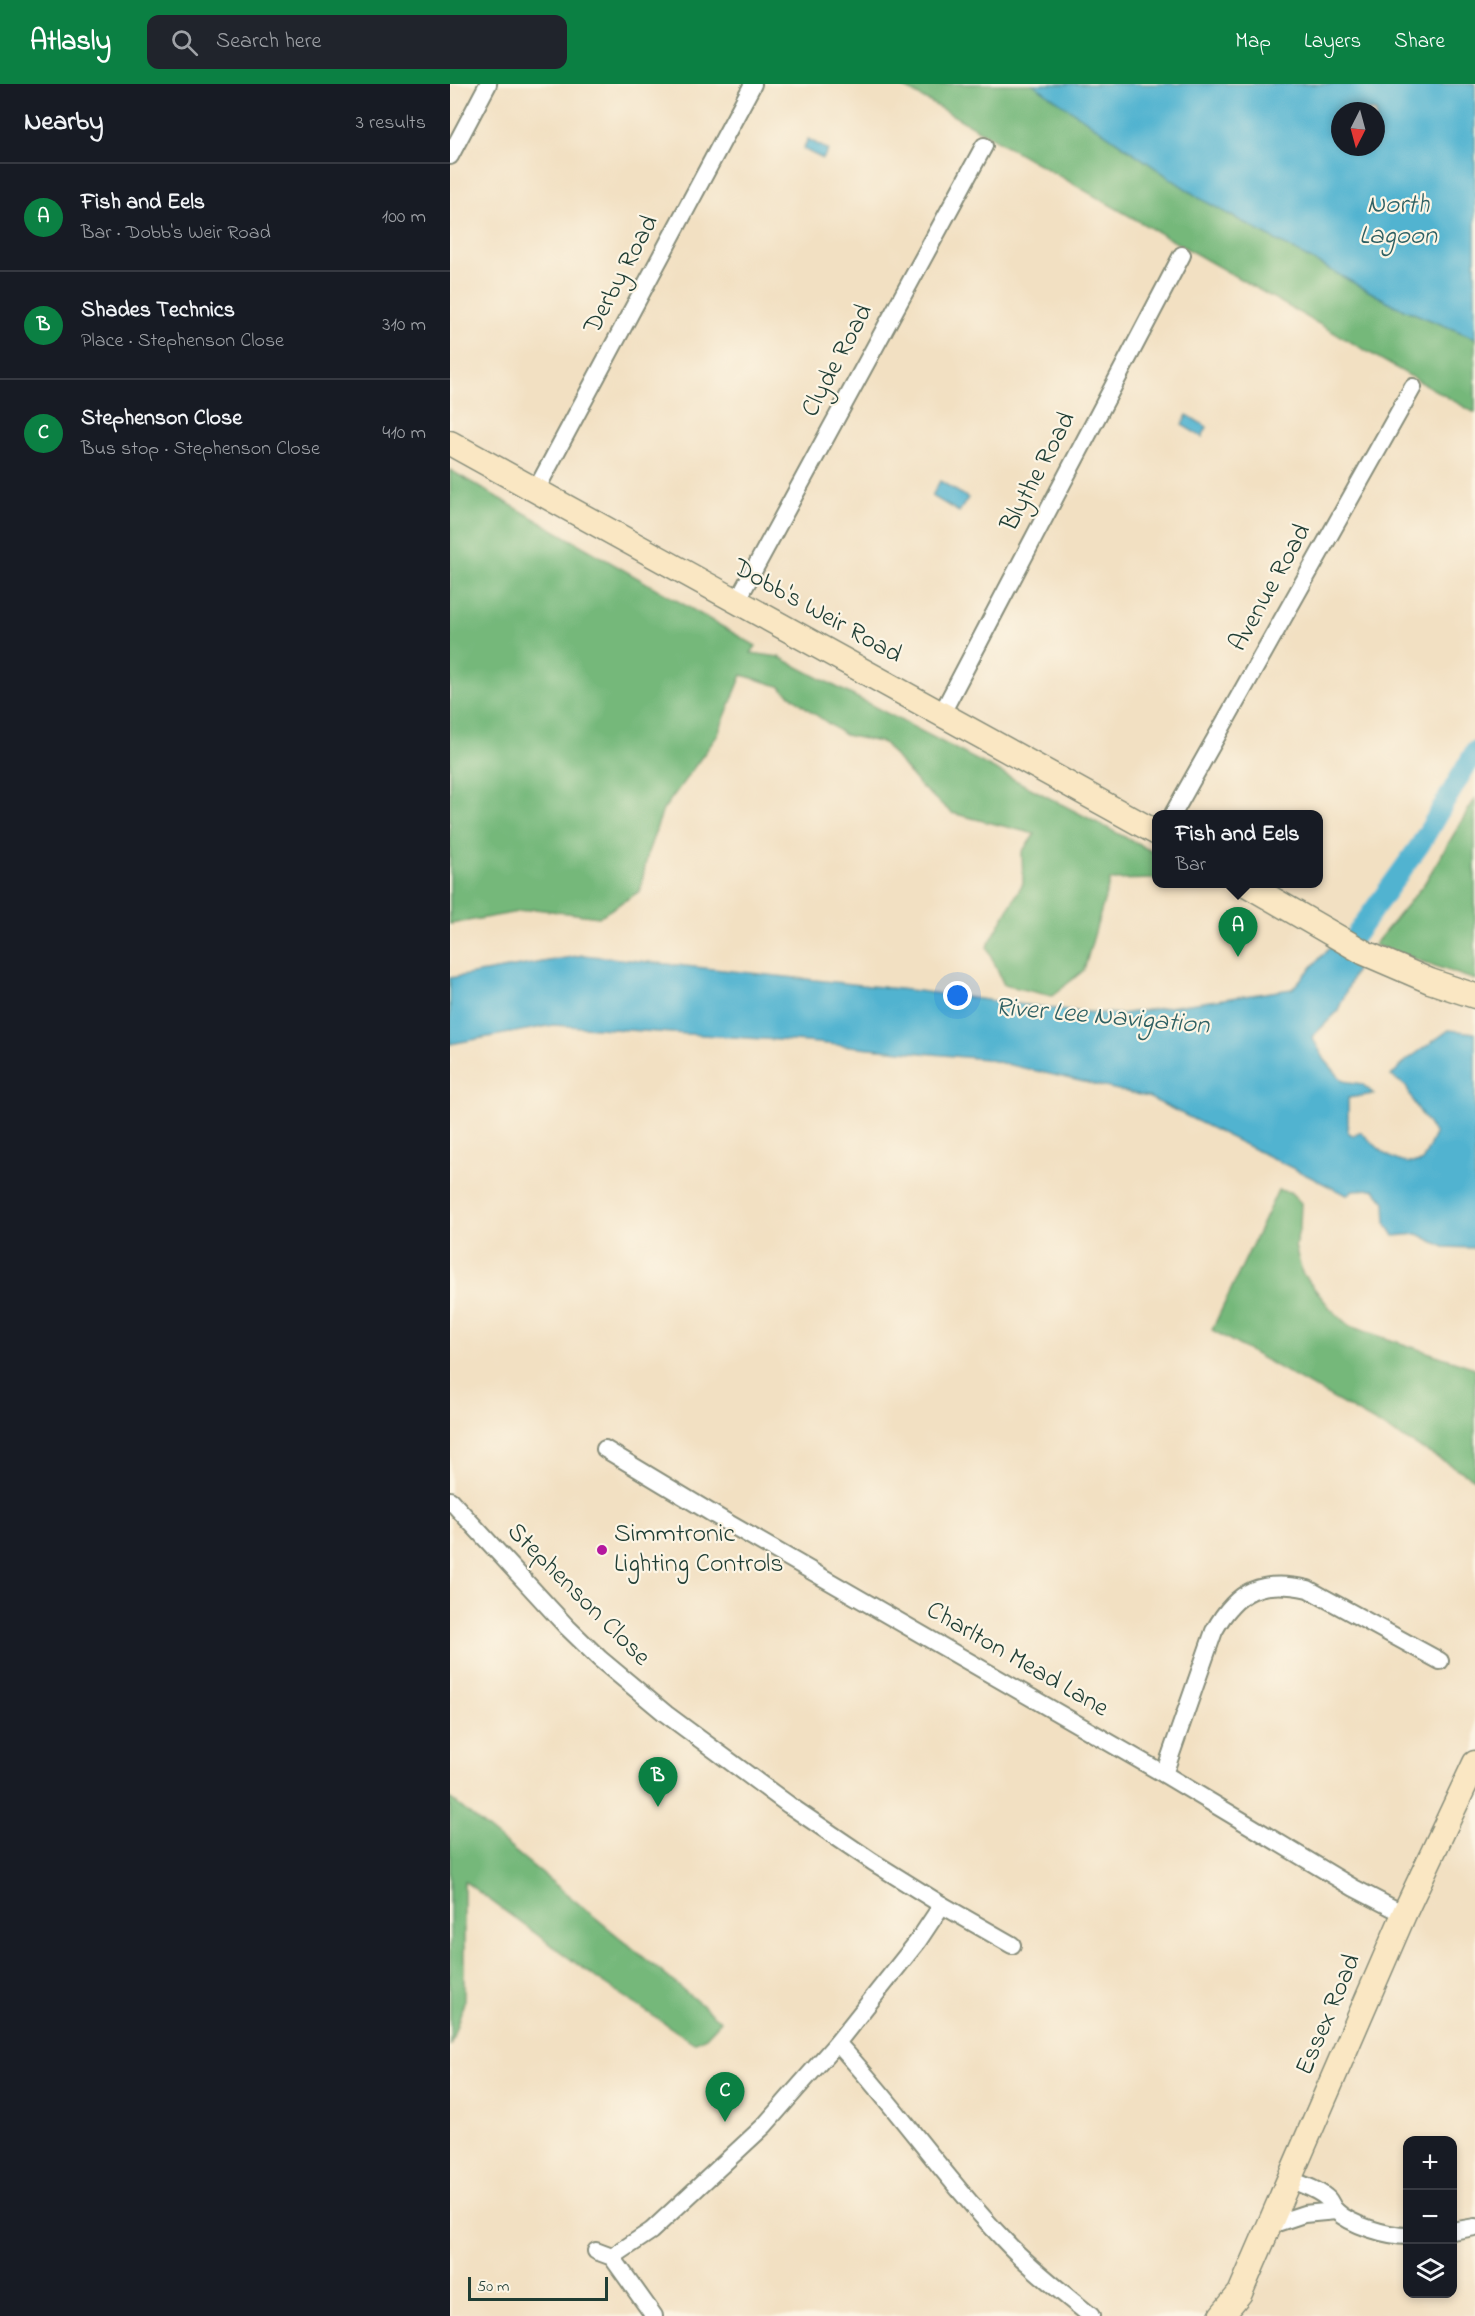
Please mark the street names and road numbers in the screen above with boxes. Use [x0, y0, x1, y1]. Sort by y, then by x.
street label: Derby Road [574, 208, 669, 342]
street label: Clyde Road [792, 297, 884, 424]
street label: Blythe Road [991, 405, 1087, 539]
street label: Avenue Road [1220, 517, 1322, 659]
street label: Dobb's Weir Road [724, 549, 909, 675]
street label: Stephenson Close [497, 1514, 659, 1676]
street label: Charlton Mead Lane [919, 1592, 1116, 1728]
street label: Essex Road [1286, 1948, 1372, 2082]

